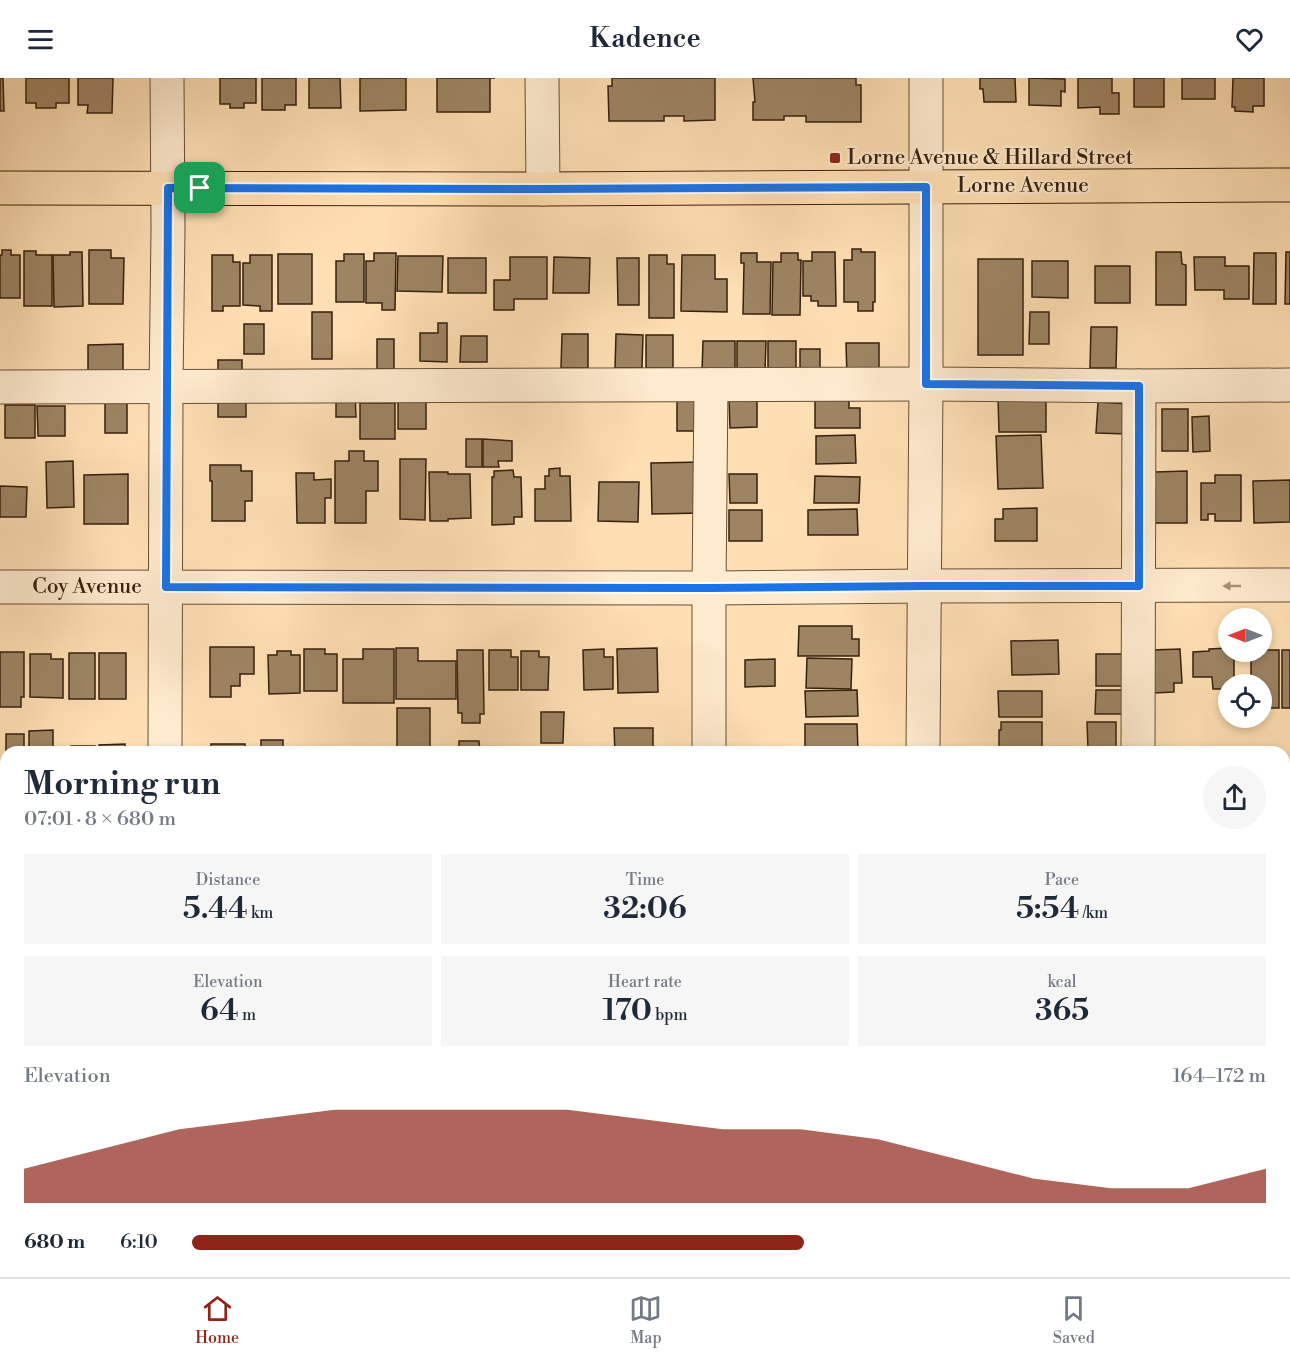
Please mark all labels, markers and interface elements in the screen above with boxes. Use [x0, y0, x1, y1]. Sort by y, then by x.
text: Kadence [589, 22, 701, 56]
icon: menu [24, 23, 57, 56]
icon: heart [1233, 23, 1266, 56]
place label: Lorne Avenue & Hillard Street [847, 145, 1134, 171]
marker: Lorne Avenue & Hillard Street [828, 151, 842, 165]
pin [174, 162, 225, 213]
icon: arrive [183, 171, 216, 204]
street label: Lorne Avenue [957, 173, 1089, 199]
street label: Coy Avenue [32, 574, 142, 600]
one-way arrow [1222, 581, 1241, 591]
north arrow [1218, 608, 1272, 662]
map controls [1218, 608, 1272, 728]
button: locate [1218, 674, 1272, 728]
text: Morning run [24, 764, 221, 805]
button: share [1203, 766, 1266, 829]
text: 07:01 · 8 × 680 m [24, 807, 176, 832]
text: Distance [196, 870, 260, 890]
text: Time [626, 870, 664, 890]
text: Pace [1045, 870, 1079, 890]
text: 5.44 [183, 890, 248, 928]
text: 32:06 [603, 890, 687, 928]
text: 5:54 [1016, 890, 1079, 928]
text: km [248, 903, 273, 923]
text: /km [1079, 903, 1108, 923]
text: Elevation [193, 972, 263, 992]
text: Heart rate [608, 972, 682, 992]
text: kcal [1047, 972, 1077, 992]
text: 64 [200, 992, 239, 1030]
text: 170 [602, 992, 652, 1030]
text: 365 [1035, 992, 1089, 1030]
text: m [239, 1005, 256, 1025]
text: bpm [652, 1005, 688, 1025]
text: Elevation [24, 1064, 111, 1089]
text: 164–172 m [1172, 1064, 1266, 1089]
text: 680 m [24, 1230, 85, 1255]
text: 6:10 [120, 1230, 158, 1255]
tab: Home [195, 1292, 239, 1348]
tab: Map [629, 1292, 662, 1348]
tab: Saved [1053, 1292, 1095, 1348]

